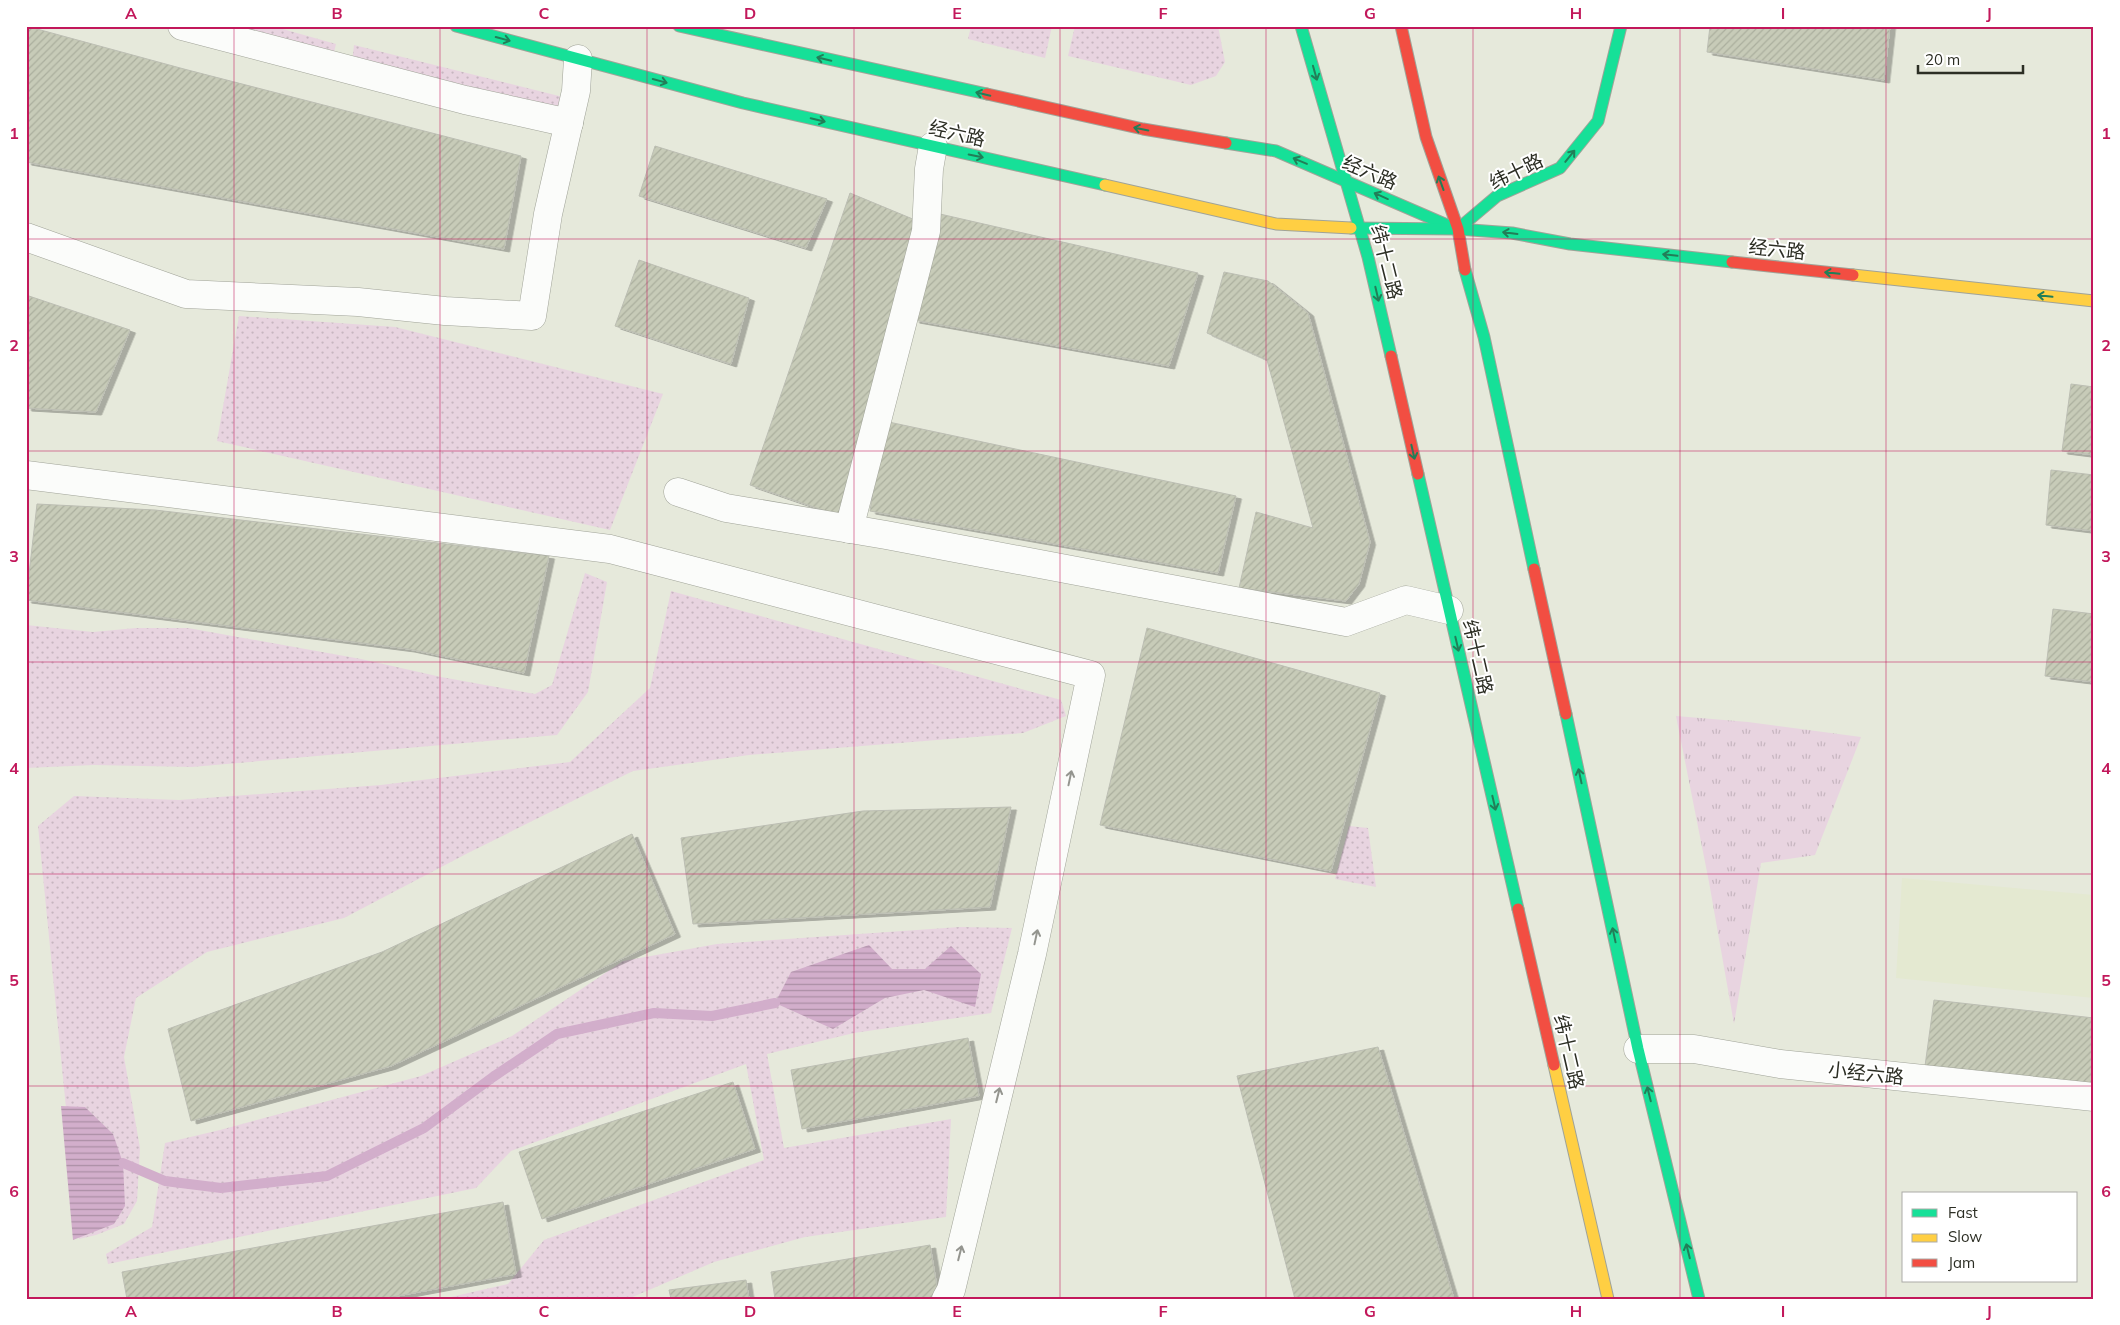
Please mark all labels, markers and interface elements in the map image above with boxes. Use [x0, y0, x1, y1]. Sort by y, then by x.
text: A [125, 3, 137, 23]
text: B [331, 3, 343, 23]
text: C [539, 3, 550, 23]
text: D [744, 3, 756, 23]
text: E [952, 3, 962, 23]
text: F [1158, 3, 1168, 23]
text: G [1364, 3, 1376, 23]
text: H [1570, 3, 1582, 23]
text: I [1781, 3, 1785, 23]
text: J [1986, 3, 1992, 23]
one-way arrow [494, 35, 510, 44]
scale bar [1918, 42, 2022, 74]
text: 20 m [1925, 50, 1960, 69]
one-way arrow [817, 53, 833, 63]
one-way arrow [1310, 65, 1320, 81]
one-way arrow [651, 76, 667, 86]
one-way arrow [975, 89, 991, 98]
street label: 经六路 [927, 115, 987, 151]
one-way arrow [809, 116, 825, 125]
text: 1 [9, 123, 19, 143]
text: 1 [2101, 123, 2111, 143]
one-way arrow [1134, 124, 1150, 133]
street label: 纬十路 [1485, 148, 1547, 194]
street label: 经六路 [1339, 150, 1401, 194]
one-way arrow [1565, 150, 1576, 163]
one-way arrow [968, 151, 984, 161]
one-way arrow [1293, 156, 1308, 166]
one-way arrow [1436, 176, 1445, 192]
one-way arrow [1374, 190, 1389, 200]
street label: 纬十二路 [1366, 222, 1408, 302]
one-way arrow [1502, 228, 1518, 238]
street label: 经六路 [1747, 234, 1807, 264]
one-way arrow [1663, 250, 1679, 260]
one-way arrow [1824, 268, 1840, 278]
one-way arrow [1373, 285, 1382, 301]
one-way arrow [2038, 291, 2054, 301]
text: 2 [9, 335, 19, 355]
text: 2 [2101, 335, 2111, 355]
one-way arrow [1409, 443, 1418, 459]
text: 3 [9, 546, 19, 566]
text: 3 [2101, 546, 2111, 566]
street label: 纬十二路 [1458, 617, 1498, 697]
one-way arrow [1453, 636, 1462, 652]
text: 4 [9, 758, 19, 778]
text: 4 [2101, 758, 2111, 778]
one-way arrow [1574, 769, 1584, 785]
one-way arrow [1065, 770, 1075, 786]
one-way arrow [1490, 794, 1499, 810]
one-way arrow [1609, 927, 1618, 943]
one-way arrow [1032, 929, 1041, 945]
text: 5 [9, 970, 19, 990]
text: 5 [2101, 970, 2111, 990]
street label: 纬十二路 [1549, 1012, 1589, 1092]
street label: 小经六路 [1827, 1057, 1905, 1089]
one-way arrow [1644, 1086, 1653, 1102]
one-way arrow [994, 1087, 1003, 1103]
text: 6 [9, 1181, 19, 1201]
text: 6 [2101, 1181, 2111, 1201]
legend [1902, 1192, 2078, 1282]
text: Fast [1948, 1203, 1978, 1222]
text: Slow [1948, 1227, 1982, 1246]
one-way arrow [1683, 1244, 1692, 1260]
one-way arrow [956, 1245, 965, 1261]
text: Jam [1948, 1253, 1975, 1272]
text: A [125, 1301, 137, 1321]
text: B [331, 1301, 343, 1321]
text: C [539, 1301, 550, 1321]
text: D [744, 1301, 756, 1321]
text: E [952, 1301, 962, 1321]
text: F [1158, 1301, 1168, 1321]
text: G [1364, 1301, 1376, 1321]
text: H [1570, 1301, 1582, 1321]
text: I [1781, 1301, 1785, 1321]
text: J [1986, 1301, 1992, 1321]

